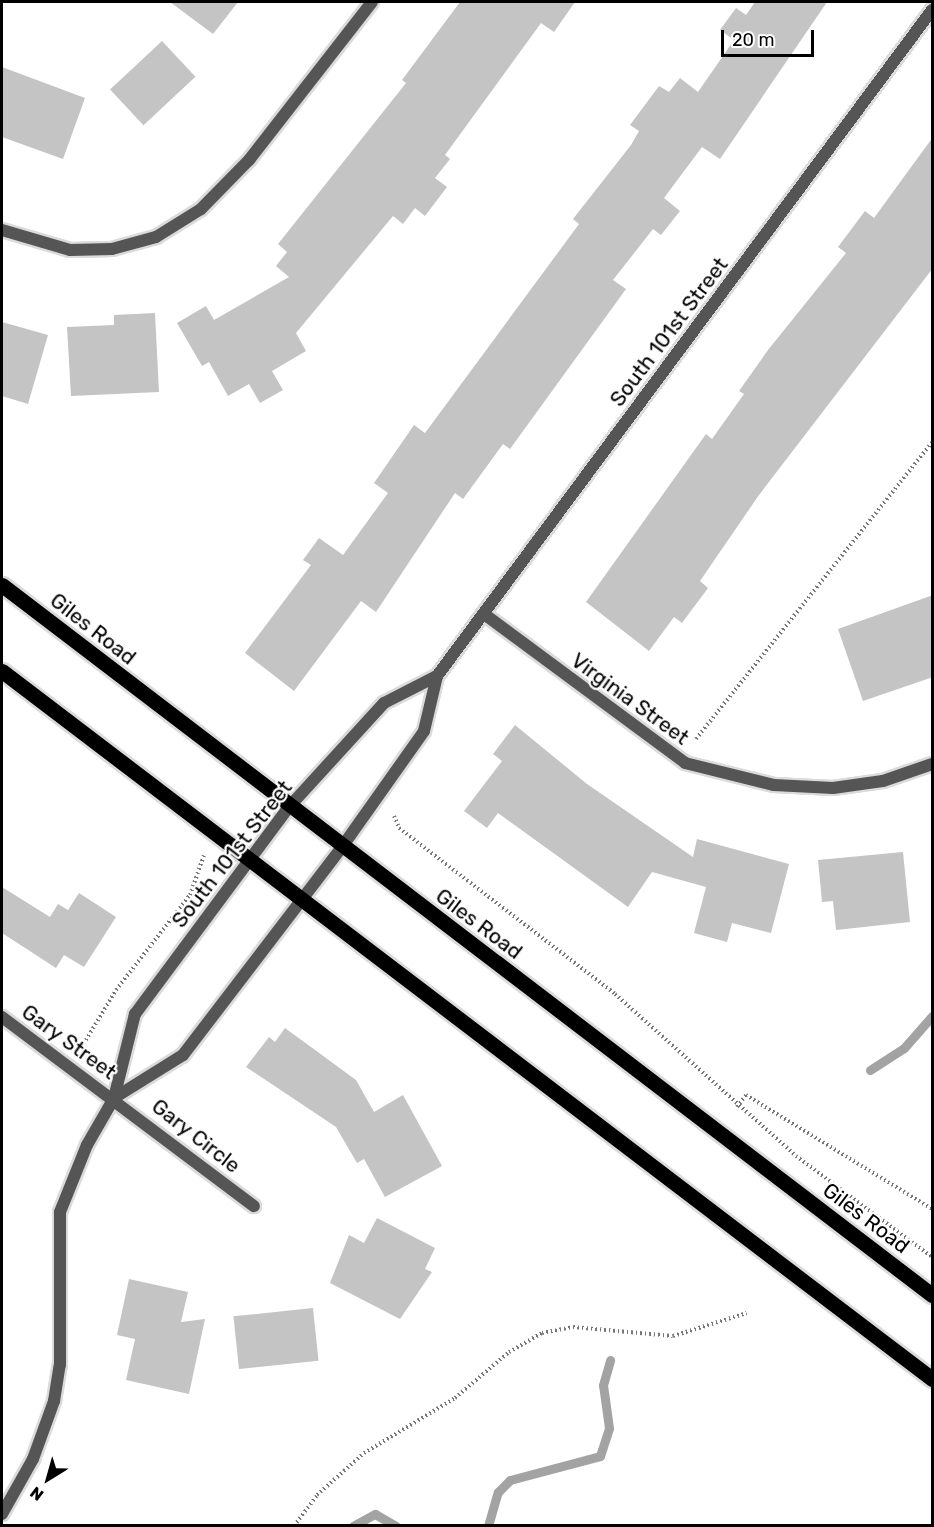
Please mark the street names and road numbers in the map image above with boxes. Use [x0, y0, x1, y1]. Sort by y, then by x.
street label: South 101st Street [605, 253, 733, 411]
street label: Giles Road [45, 588, 141, 670]
street label: Virginia Street [566, 648, 694, 750]
street label: South 101st Street [167, 775, 297, 933]
street label: Giles Road [431, 883, 527, 965]
street label: Gary Street [17, 999, 121, 1085]
street label: Gary Circle [147, 1093, 245, 1179]
street label: Giles Road [818, 1177, 914, 1259]

